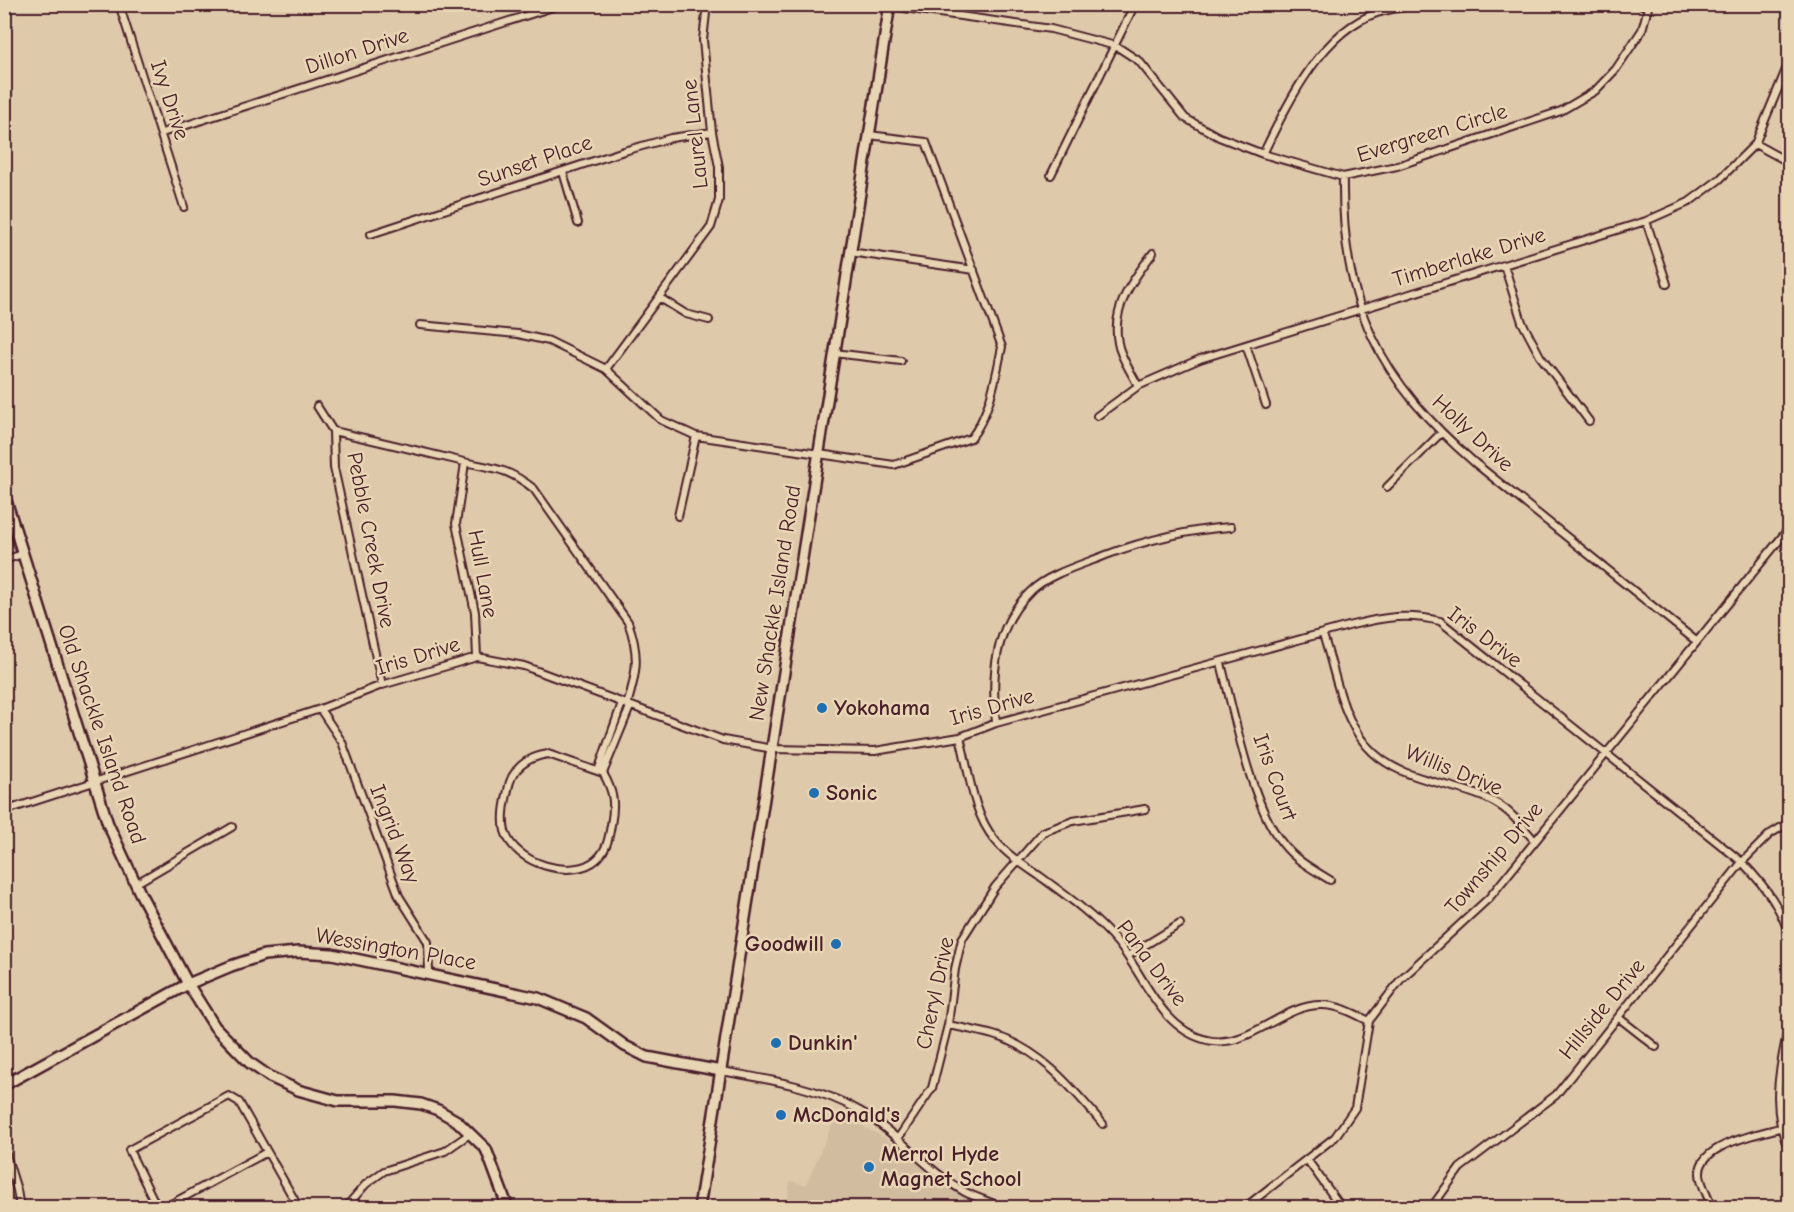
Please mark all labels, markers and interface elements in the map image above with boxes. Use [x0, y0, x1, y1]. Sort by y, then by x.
street label: Dillon Drive [302, 22, 412, 80]
street label: Ivy Drive [145, 57, 195, 143]
street label: Laurel Lane [676, 78, 714, 190]
street label: Evergreen Circle [1354, 98, 1510, 168]
street label: Sunset Place [474, 129, 596, 193]
street label: Timberlake Drive [1390, 221, 1548, 293]
street label: Holly Drive [1427, 389, 1519, 477]
street label: Pebble Creek Drive [341, 450, 401, 630]
street label: New Shackle Island Road [744, 483, 806, 723]
street label: Hull Lane [462, 528, 504, 620]
street label: Iris Drive [1443, 601, 1527, 673]
street label: Old Shackle Island Road [52, 621, 152, 847]
street label: Iris Drive [373, 631, 463, 681]
street label: Iris Drive [947, 683, 1037, 731]
place label: Yokohama [834, 695, 930, 721]
marker: Yokohama [815, 701, 829, 715]
street label: Iris Court [1247, 730, 1303, 825]
street label: Willis Drive [1402, 739, 1506, 801]
place label: Sonic [826, 780, 878, 806]
street label: Ingrid Way [364, 781, 426, 887]
marker: Sonic [807, 786, 821, 800]
street label: Township Drive [1440, 797, 1548, 919]
street label: Pana Drive [1111, 915, 1193, 1011]
street label: Wessington Place [314, 922, 478, 976]
place label: Goodwill [745, 931, 824, 957]
street label: Cheryl Drive [910, 934, 960, 1052]
marker: Goodwill [829, 937, 843, 951]
street label: Hillside Drive [1553, 953, 1651, 1065]
place label: Dunkin' [788, 1030, 858, 1056]
marker: Dunkin' [769, 1036, 783, 1050]
place label: McDonald's [793, 1102, 900, 1128]
marker: McDonald's [774, 1108, 788, 1122]
place label: Merrol Hyde Magnet School [881, 1141, 1022, 1192]
marker: Merrol Hyde Magnet School [862, 1160, 876, 1174]

